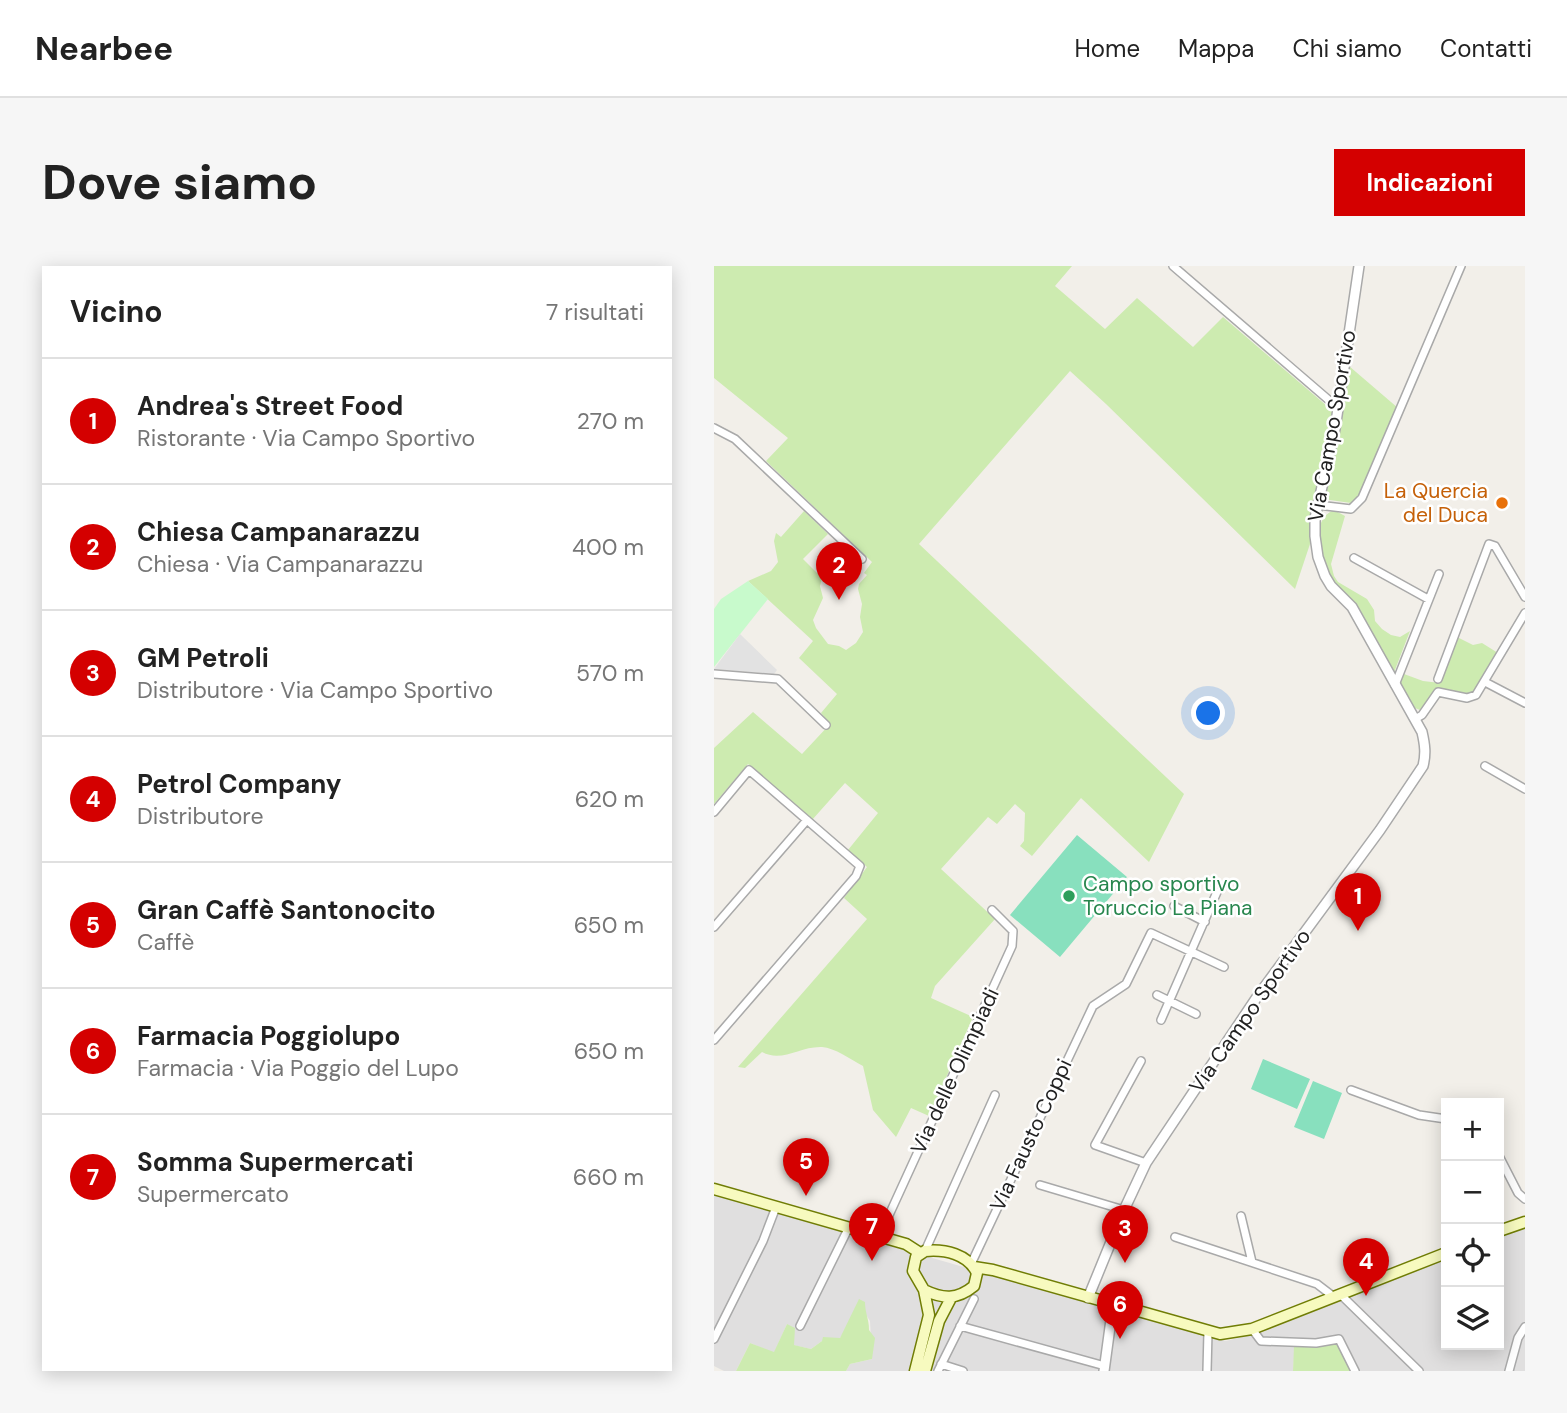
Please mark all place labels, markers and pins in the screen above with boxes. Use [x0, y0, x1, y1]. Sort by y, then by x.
place label: La Quercia del Duca [1384, 477, 1488, 529]
marker: La Quercia del Duca [1494, 495, 1510, 511]
pin: 2 [816, 542, 862, 600]
place label: Campo sportivo Toruccio La Piana [1083, 870, 1252, 922]
pin: 1 [1335, 873, 1381, 931]
marker: Campo sportivo Toruccio La Piana [1061, 888, 1077, 904]
pin: 5 [783, 1138, 829, 1196]
pin: 7 [849, 1203, 895, 1261]
pin: 3 [1102, 1205, 1148, 1263]
pin: 4 [1343, 1238, 1389, 1296]
pin: 6 [1097, 1281, 1143, 1339]

